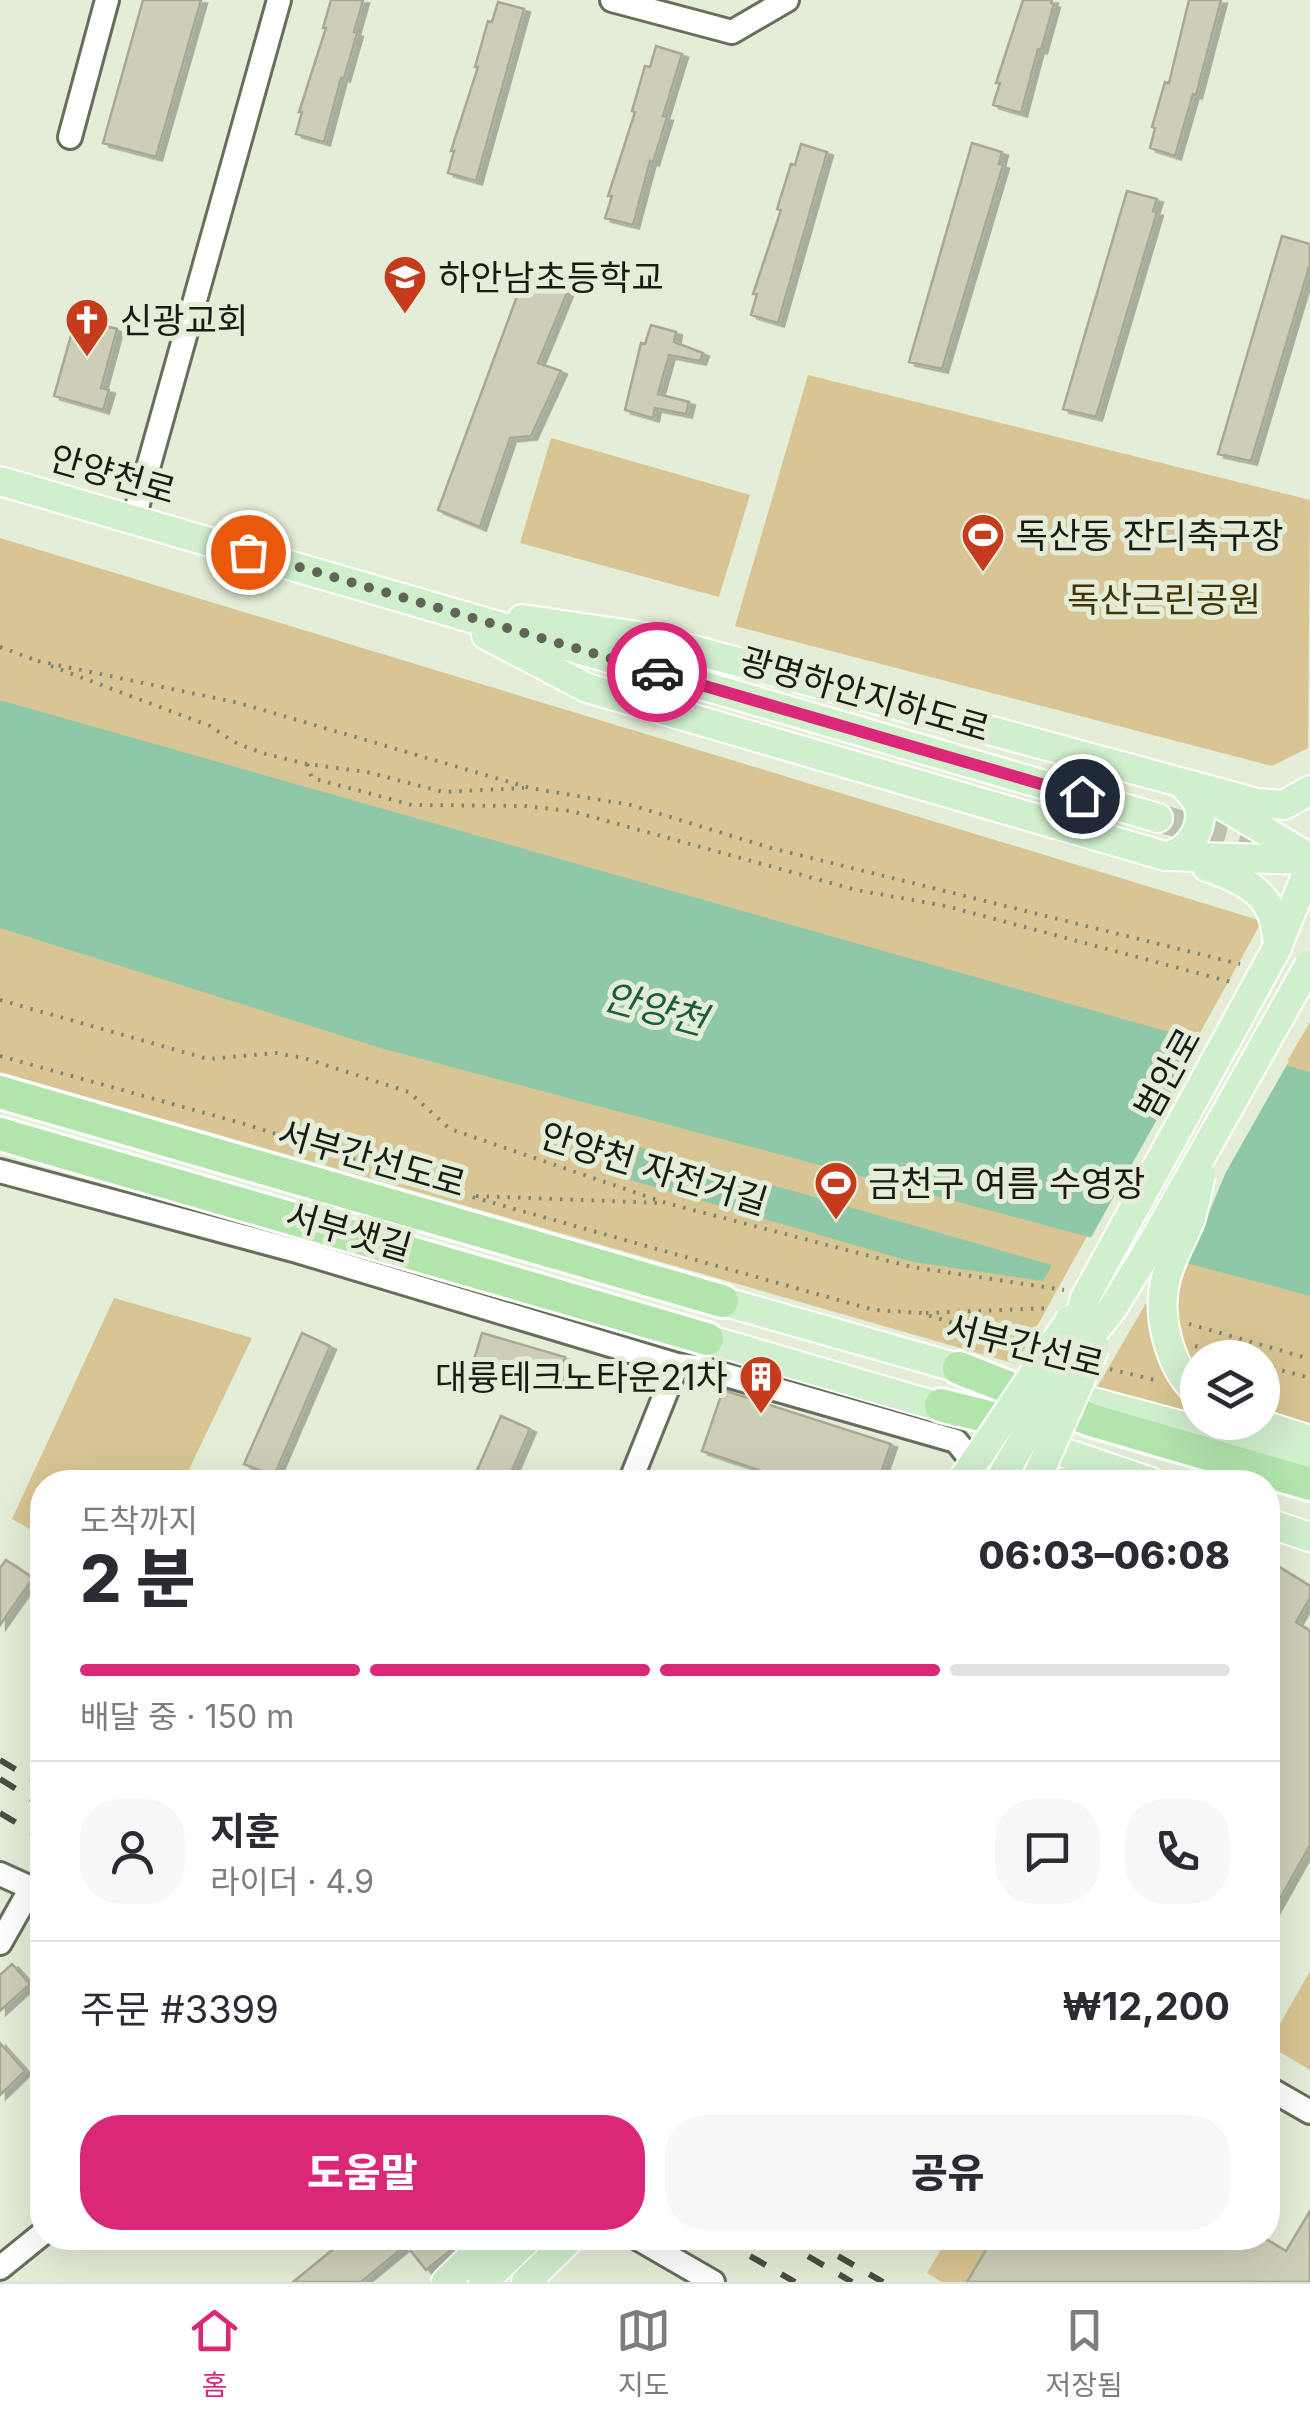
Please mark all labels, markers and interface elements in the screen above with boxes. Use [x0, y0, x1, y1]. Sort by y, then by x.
school or university icon: 하안남초등학교 [382, 254, 428, 315]
place label: 하안남초등학교 [438, 256, 663, 298]
church icon: 신광교회 [64, 297, 110, 358]
place label: 신광교회 [120, 299, 249, 341]
street label: 안양천로 [45, 436, 181, 512]
pin [206, 510, 291, 595]
sports icon: 독산동 잔디축구장 [960, 512, 1006, 573]
place label: 독산동 잔디축구장 [1016, 514, 1283, 556]
icon: bag [221, 525, 276, 580]
park label: 독산근린공원 [1067, 578, 1261, 620]
courier [607, 622, 707, 722]
street label: 광명하안지하도로 [735, 638, 995, 750]
icon: car [630, 645, 685, 700]
pin [1040, 754, 1125, 839]
icon: home [1055, 769, 1110, 824]
water label: 안양천 [598, 972, 716, 1045]
street label: 범안로 [1125, 1021, 1209, 1125]
street label: 서부간선도로 [273, 1111, 471, 1205]
street label: 안양천 자전거길 [535, 1114, 773, 1222]
sports icon: 금천구 여름 수영장 [813, 1160, 859, 1221]
place label: 금천구 여름 수영장 [868, 1162, 1145, 1204]
street label: 서부샛길 [281, 1193, 417, 1269]
street label: 서부간선로 [942, 1305, 1108, 1385]
map controls [1180, 1340, 1280, 1440]
button: layers [1180, 1340, 1280, 1440]
building icon: 대륭테크노타운21차 [738, 1354, 784, 1415]
place label: 대륭테크노타운21차 [435, 1356, 728, 1398]
text: 도착까지 [80, 1501, 198, 1540]
text: 06:03–06:08 [979, 1532, 1230, 1578]
text: 2 분 [80, 1539, 195, 1618]
text: 배달 중 · 150 m [80, 1697, 294, 1736]
button: person [80, 1799, 185, 1904]
button: chat [995, 1799, 1100, 1904]
button: phone [1125, 1799, 1230, 1904]
text: 지훈 [210, 1808, 280, 1854]
text: 라이더 · 4.9 [210, 1862, 374, 1901]
text: ₩12,200 [1062, 1983, 1230, 2029]
text: 주문 #3399 [80, 1986, 279, 2032]
button: 도움말 [80, 2115, 645, 2230]
button: 공유 [665, 2115, 1230, 2230]
tab: 홈 [187, 2303, 242, 2403]
tab: 지도 [616, 2303, 671, 2403]
tab: 저장됨 [1046, 2303, 1123, 2403]

